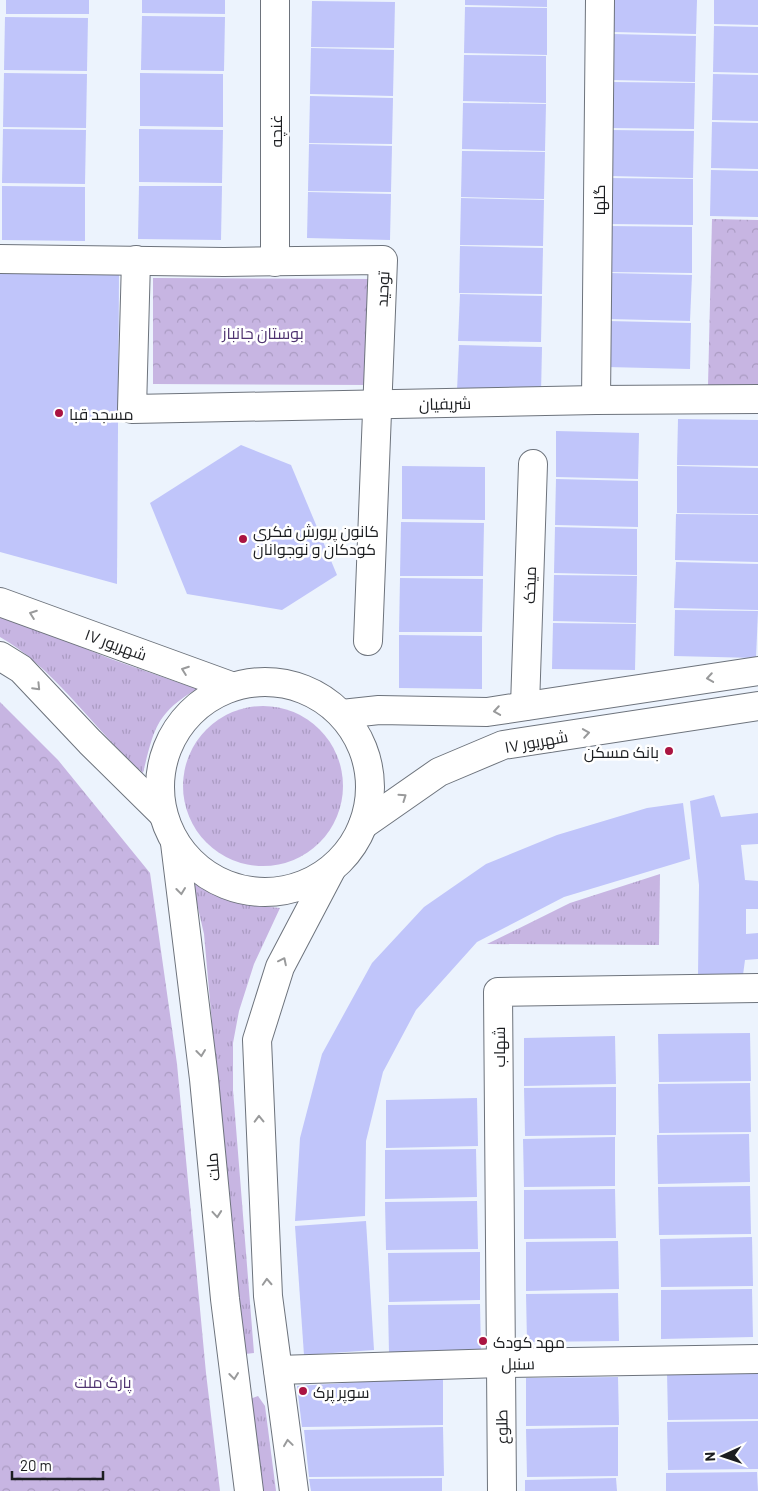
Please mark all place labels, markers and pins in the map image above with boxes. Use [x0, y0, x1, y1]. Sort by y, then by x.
place label: مسجد قبا [69, 404, 134, 424]
marker: مسجد قبا [53, 407, 65, 419]
place label: کانون پرورش فکری کودکان و نوجوانان [253, 521, 379, 560]
marker: کانون پرورش فکری کودکان و نوجوانان [237, 533, 249, 545]
place label: بانک مسکن [584, 742, 659, 763]
marker: بانک مسکن [663, 745, 675, 757]
place label: مهد کودک [493, 1332, 565, 1353]
marker: مهد کودک [477, 1335, 489, 1347]
place label: سوپر پرک [313, 1382, 369, 1404]
marker: سوپر پرک [297, 1385, 309, 1397]

